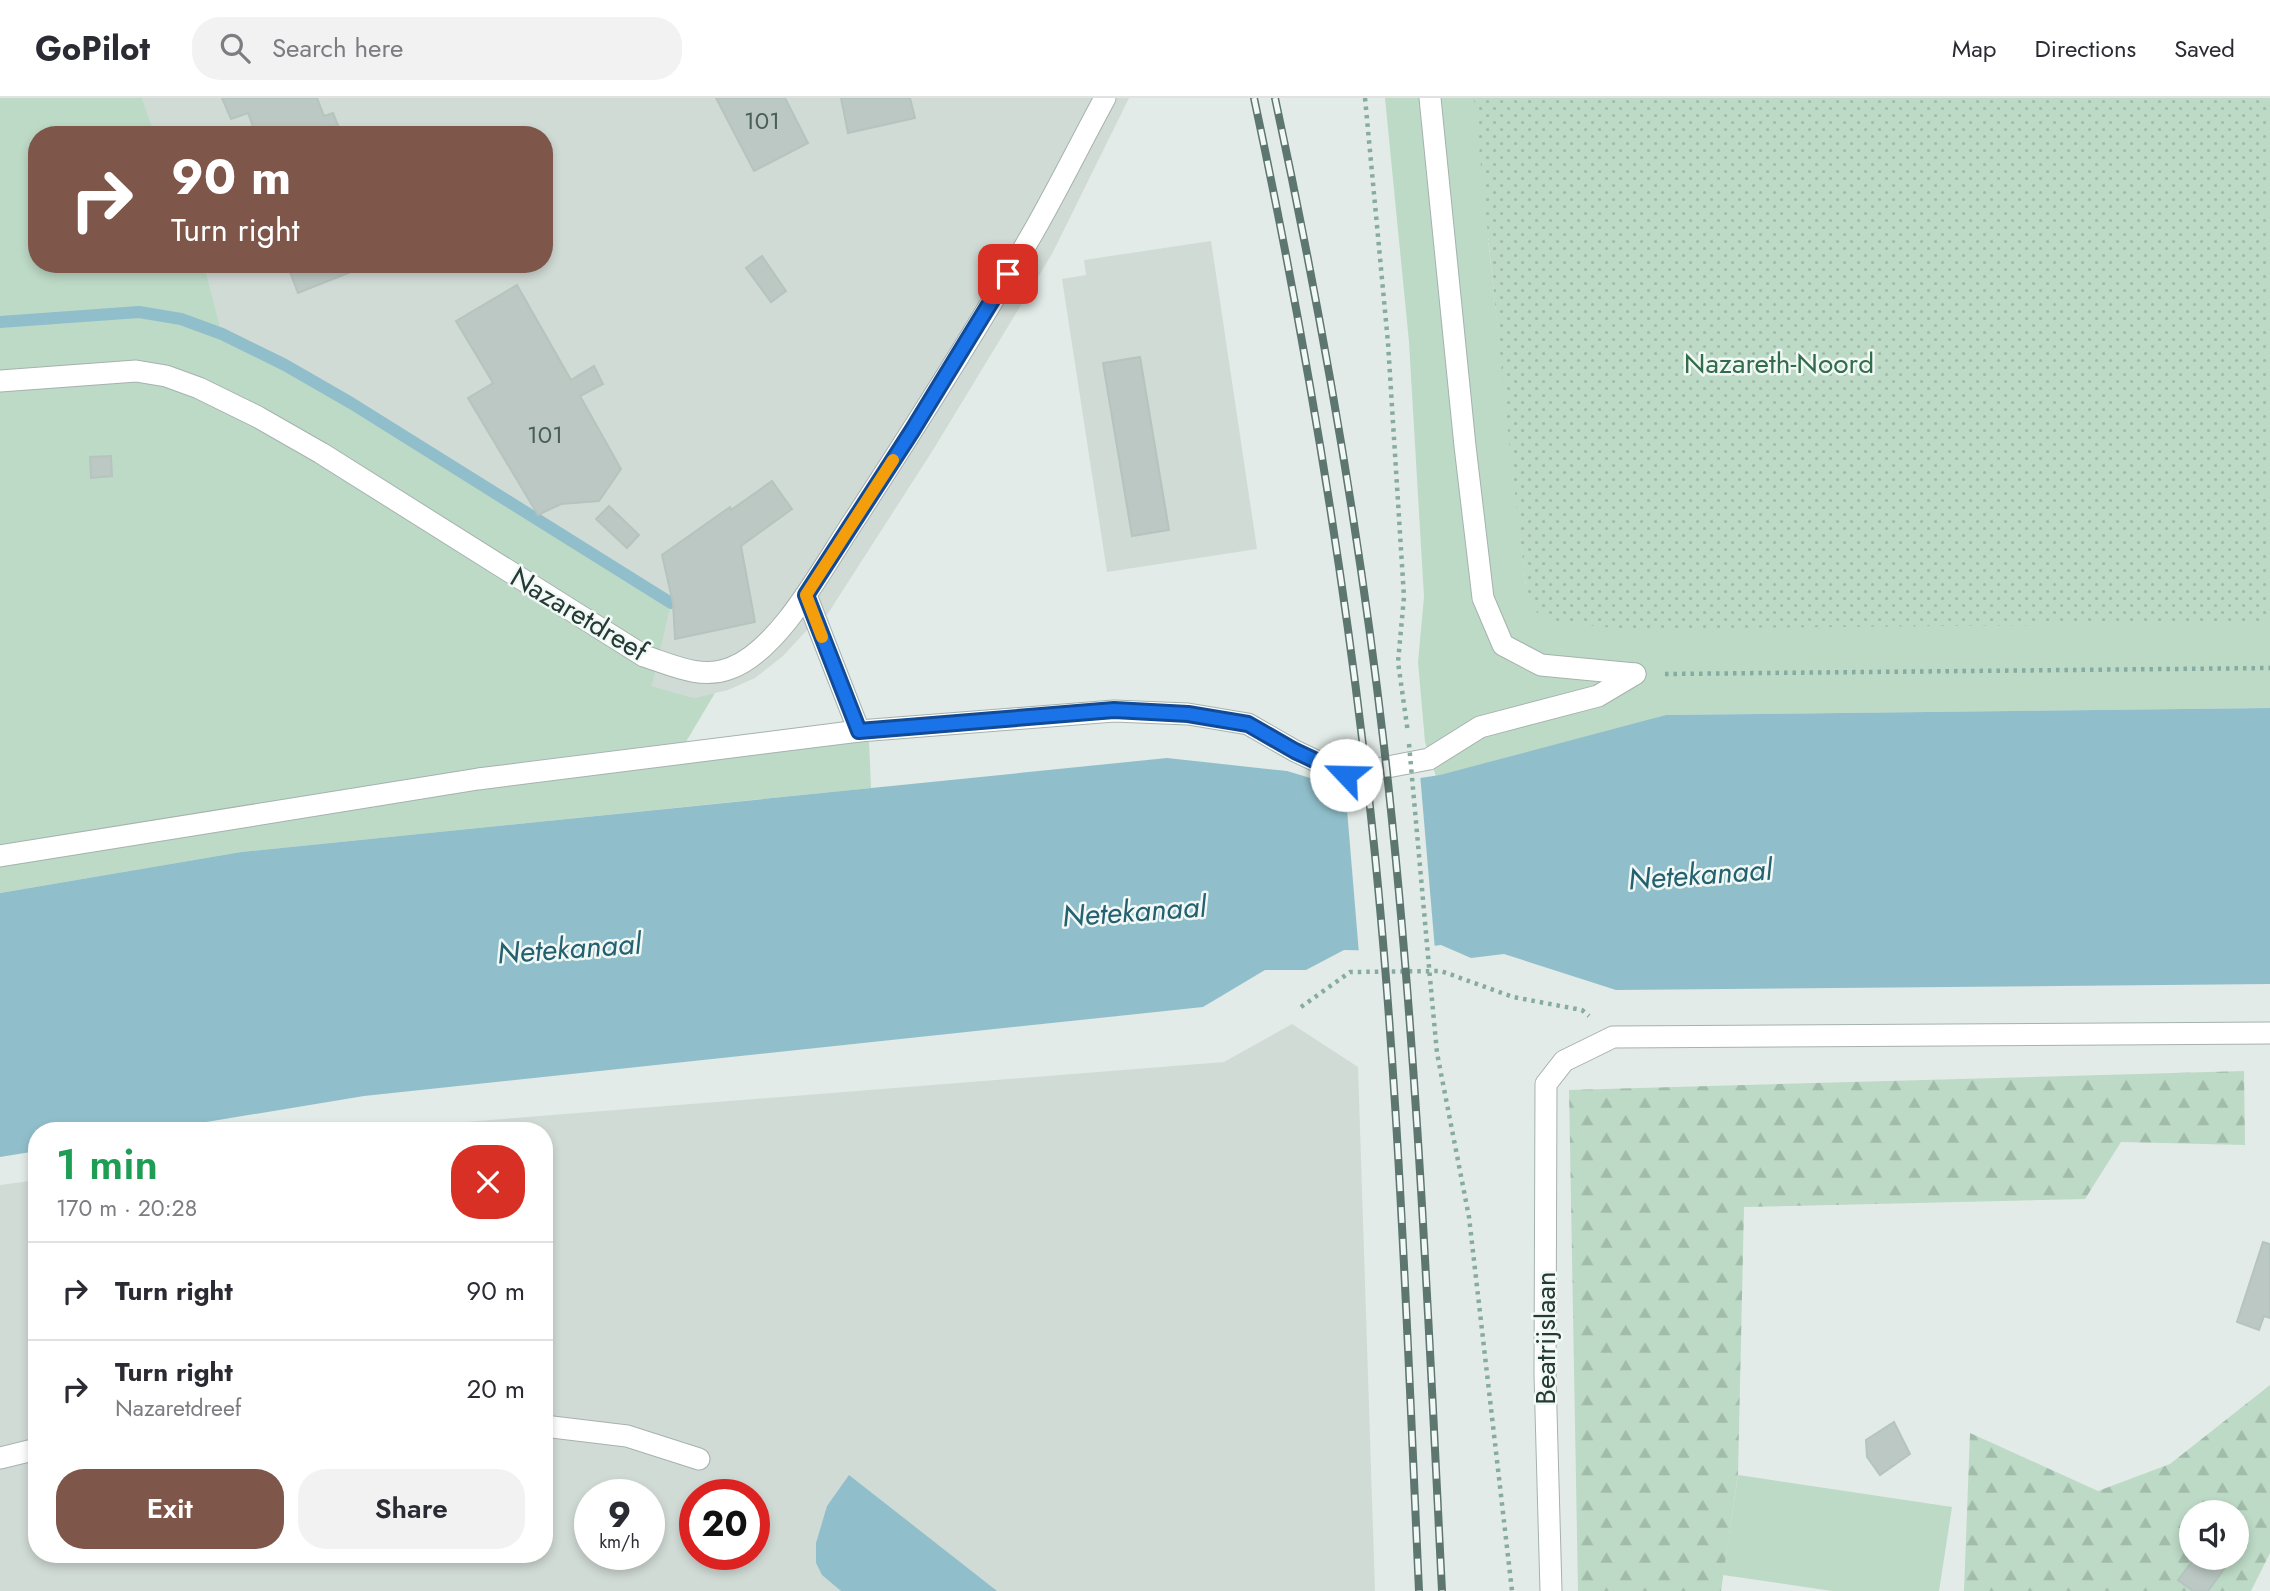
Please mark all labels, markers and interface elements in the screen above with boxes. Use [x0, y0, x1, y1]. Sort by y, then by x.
search box [192, 17, 682, 80]
text: GoPilot [35, 25, 150, 72]
icon: search [216, 29, 254, 67]
text: Search here [272, 29, 403, 67]
text: Map [1952, 31, 1997, 66]
text: Directions [2035, 31, 2136, 66]
text: Saved [2174, 31, 2235, 66]
house number: 101 [744, 103, 780, 138]
text: 90 m [171, 142, 291, 212]
icon: right [56, 154, 147, 245]
text: Turn right [171, 207, 300, 253]
pin [978, 244, 1038, 304]
icon: arrive [989, 255, 1027, 293]
park label: Nazareth-Noord [1684, 343, 1874, 384]
house number: 101 [527, 417, 563, 452]
street label: Nazaretdreef [503, 557, 656, 672]
position arrow [1309, 738, 1383, 812]
water label: Netekanaal [1627, 847, 1775, 900]
water label: Netekanaal [1061, 884, 1209, 937]
water label: Netekanaal [496, 921, 644, 974]
text: 1 min [56, 1134, 158, 1195]
button: close [451, 1145, 525, 1219]
text: 170 m · 20:28 [56, 1191, 197, 1225]
street label: Beatrijslaan [1525, 1271, 1566, 1405]
icon: right [56, 1272, 94, 1310]
text: Turn right [115, 1272, 233, 1310]
text: 90 m [466, 1272, 525, 1310]
text: Turn right [115, 1353, 233, 1391]
icon: right [56, 1370, 94, 1408]
text: 20 m [467, 1370, 525, 1408]
text: Nazaretdreef [115, 1391, 241, 1425]
button: Exit [56, 1469, 284, 1549]
button: Share [298, 1469, 525, 1549]
speed limit sign: 20 [679, 1479, 770, 1570]
text: 9 [608, 1490, 631, 1540]
map controls [2179, 1500, 2249, 1570]
button: sound [2179, 1500, 2249, 1570]
text: km/h [599, 1529, 640, 1555]

